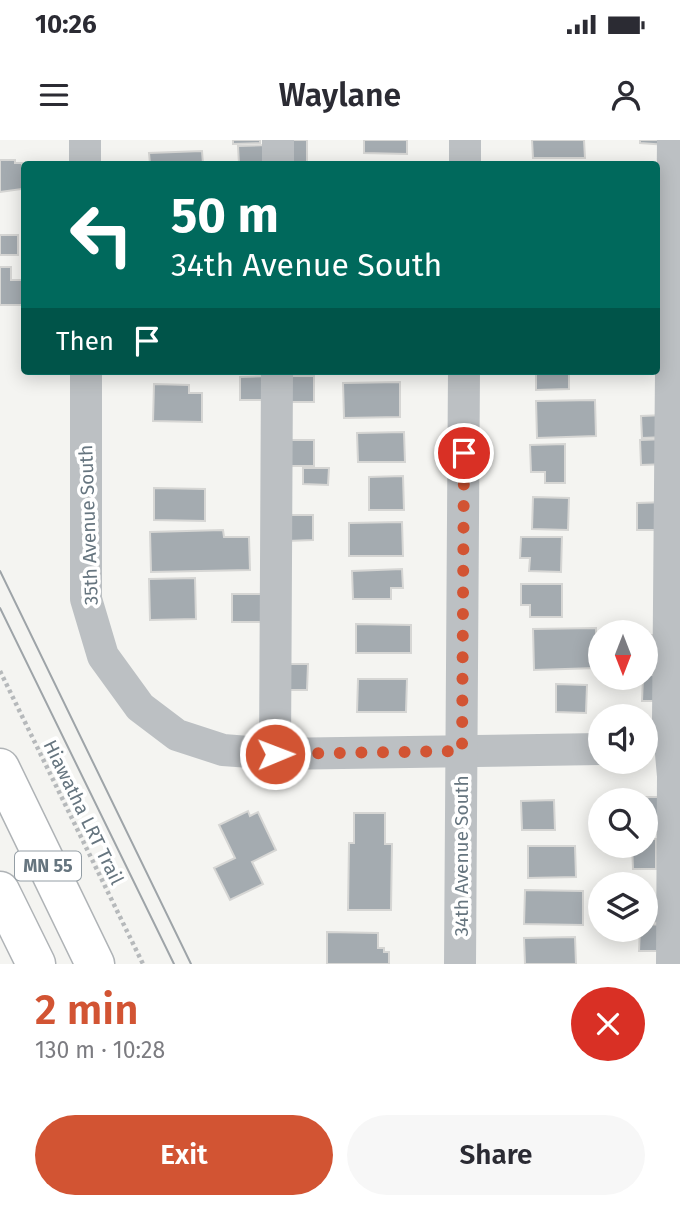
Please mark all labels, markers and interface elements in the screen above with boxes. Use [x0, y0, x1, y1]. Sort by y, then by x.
text: 10:26 [35, 9, 97, 40]
icon: menu [35, 76, 73, 114]
text: Waylane [279, 76, 401, 114]
icon: person [607, 76, 645, 114]
text: 50 m [171, 186, 279, 245]
icon: left [56, 189, 147, 280]
text: 34th Avenue South [171, 246, 442, 284]
icon: arrive [128, 322, 166, 360]
text: Then [56, 326, 114, 357]
pin [434, 423, 494, 483]
icon: arrive [445, 434, 483, 472]
street label: 35th Avenue South [74, 444, 103, 606]
north arrow [588, 620, 658, 690]
map controls [588, 620, 658, 942]
button: sound [588, 704, 658, 774]
position arrow [238, 717, 312, 791]
street label: Hiawatha LRT Trail [39, 736, 129, 889]
street label: 34th Avenue South [450, 775, 473, 937]
button: search [588, 788, 658, 858]
road number: MN 55 [15, 852, 81, 880]
button: layers [588, 872, 658, 942]
text: 2 min [35, 985, 139, 1035]
button: close [571, 987, 645, 1061]
text: 130 m · 10:28 [35, 1036, 165, 1064]
button: Exit [35, 1115, 333, 1195]
button: Share [347, 1115, 645, 1195]

